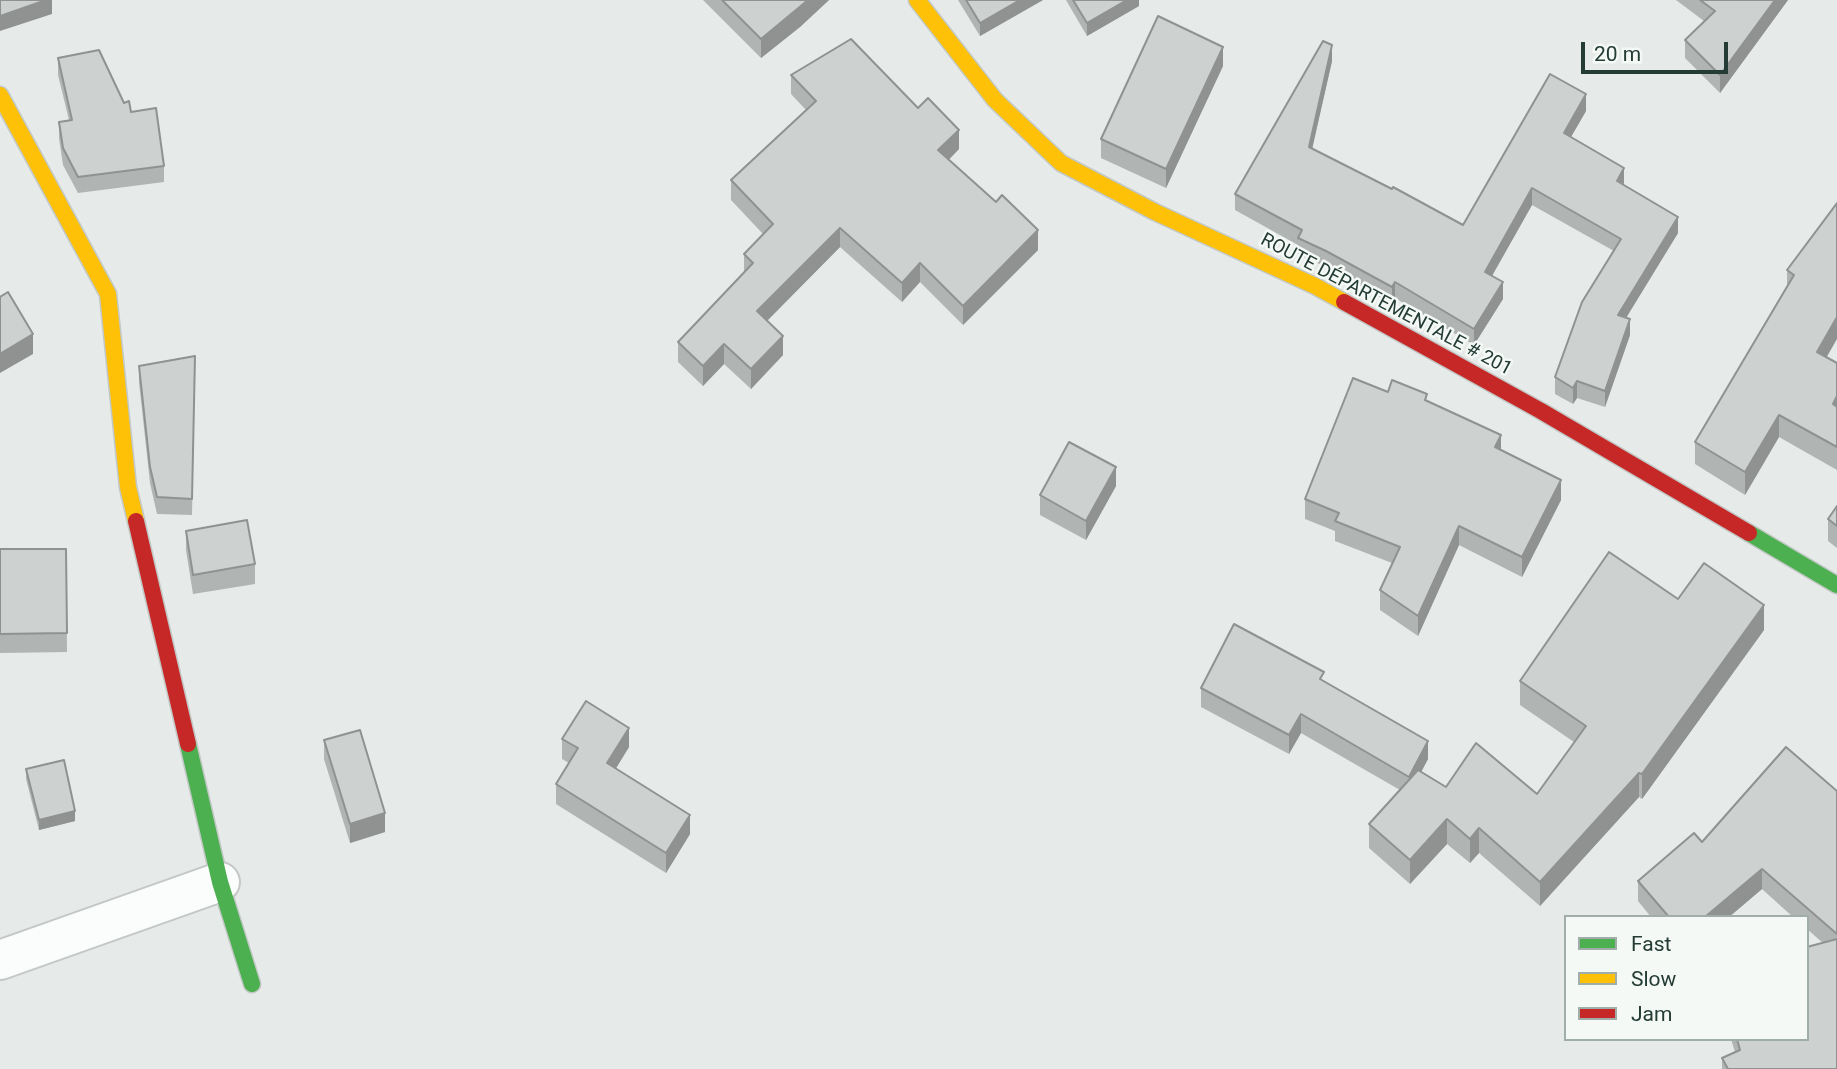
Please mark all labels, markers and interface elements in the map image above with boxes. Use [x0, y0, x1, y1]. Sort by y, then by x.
scale bar [1585, 28, 1732, 72]
text: 20 m [1594, 42, 1641, 66]
street label: ROUTE DÉPARTEMENTALE # 201 [1256, 229, 1516, 381]
legend [1564, 915, 1809, 1041]
text: Fast [1631, 932, 1671, 956]
text: Slow [1631, 967, 1676, 991]
text: Jam [1631, 1002, 1672, 1026]

